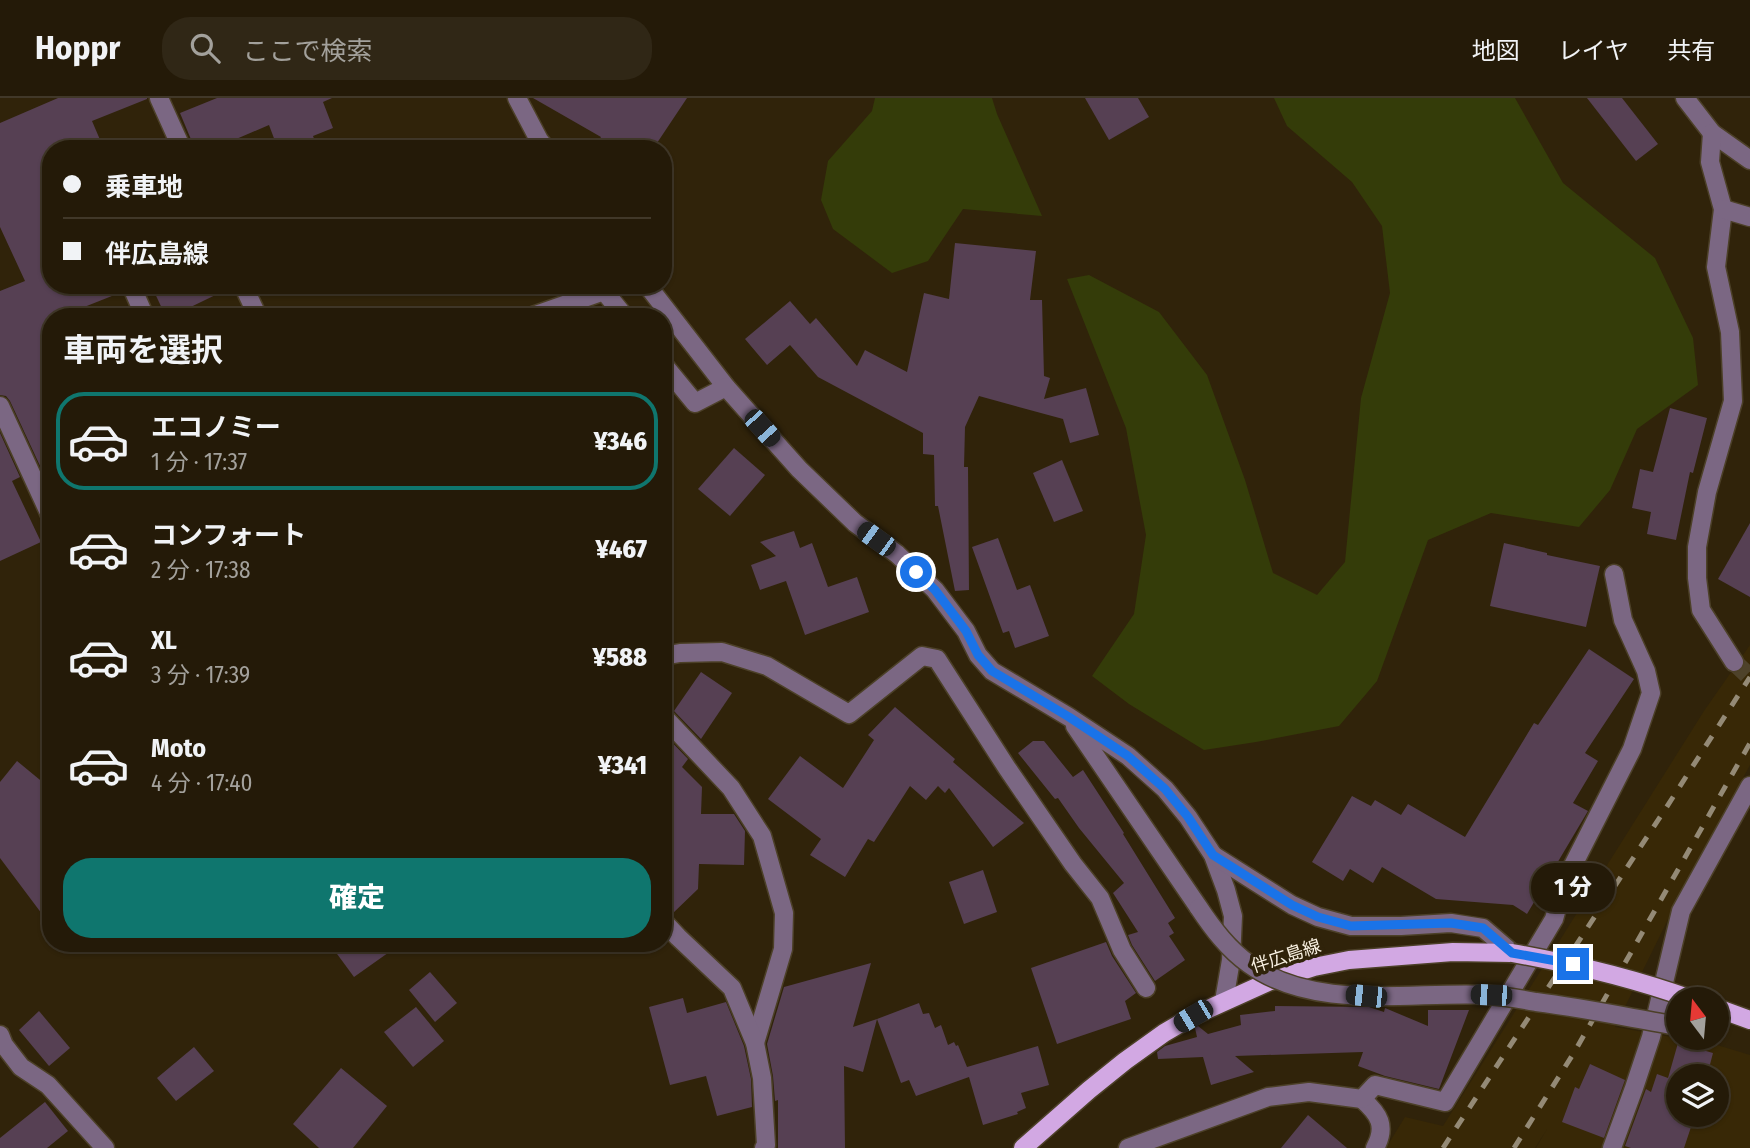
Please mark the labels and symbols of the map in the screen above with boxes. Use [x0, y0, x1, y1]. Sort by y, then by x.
car [741, 405, 784, 451]
car [853, 518, 900, 560]
route start [900, 556, 932, 588]
callout: 1 分 [1531, 862, 1615, 912]
street label: 伴広島線 [1248, 934, 1324, 978]
route end [1557, 948, 1589, 980]
car [1345, 983, 1388, 1009]
car [1470, 984, 1513, 1006]
north arrow [1666, 987, 1729, 1050]
car [1170, 996, 1217, 1036]

